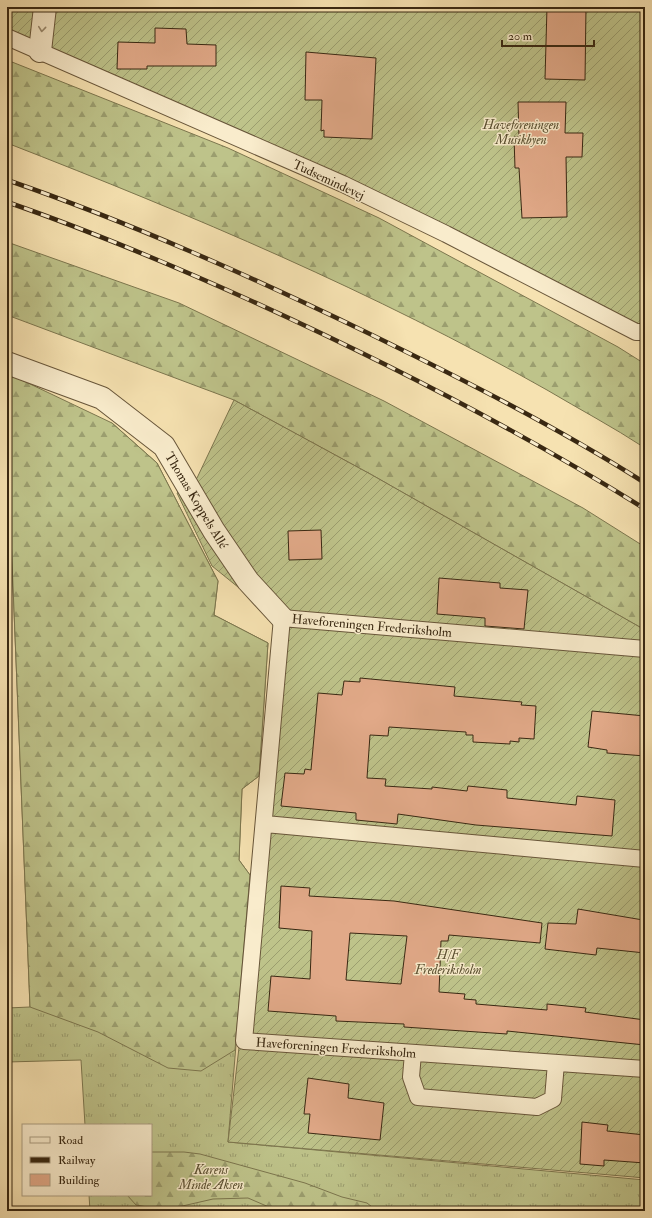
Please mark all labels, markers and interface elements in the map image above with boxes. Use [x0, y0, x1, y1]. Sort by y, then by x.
scale bar [502, 22, 594, 48]
one-way arrow [38, 26, 47, 32]
text: 20 m [508, 29, 533, 44]
park label: Haveforeningen Musikbyen [482, 117, 559, 148]
street label: Tudsemindevej [290, 156, 367, 203]
street label: Thomas Koppels Allé [160, 449, 232, 553]
street label: Haveforeningen Frederiksholm [291, 611, 453, 641]
park label: H/F Frederiksholm [414, 947, 482, 978]
street label: Haveforeningen Frederiksholm [255, 1034, 417, 1062]
legend [22, 1124, 152, 1196]
text: Road [58, 1133, 83, 1148]
text: Railway [58, 1153, 96, 1168]
park label: Karens Minde Aksen [178, 1162, 243, 1193]
text: Building [58, 1173, 101, 1188]

